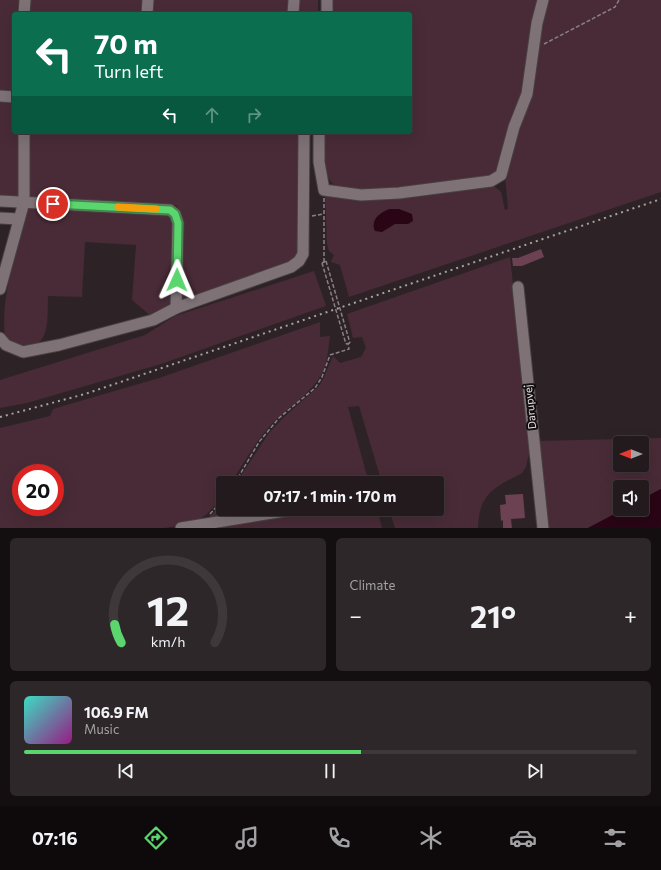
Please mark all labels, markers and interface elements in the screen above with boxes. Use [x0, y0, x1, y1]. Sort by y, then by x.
text: 70 m [94, 26, 158, 60]
icon: left [28, 28, 80, 80]
text: Turn left [94, 60, 163, 82]
icon: left [159, 104, 181, 126]
icon: ahead [201, 104, 223, 126]
icon: right [243, 104, 265, 126]
pin [36, 187, 70, 221]
icon: arrive [42, 193, 64, 215]
position arrow [156, 259, 198, 301]
street label: Darupvej [521, 384, 538, 430]
north arrow [613, 436, 649, 472]
map controls [613, 436, 649, 516]
speed limit sign: 20 [12, 464, 64, 516]
button: sound [613, 480, 649, 516]
text: 07:17 · 1 min · 170 m [264, 487, 396, 505]
text: Climate [350, 577, 395, 593]
text: 12 [147, 583, 189, 634]
text: 21° [470, 597, 516, 634]
text: − [350, 602, 362, 629]
text: + [624, 602, 637, 629]
text: km/h [150, 631, 185, 649]
text: 106.9 FM [84, 703, 149, 721]
text: Music [84, 721, 119, 737]
icon: previous [115, 760, 137, 782]
icon: pause [319, 760, 341, 782]
icon: next [524, 760, 546, 782]
icon: directions [142, 824, 170, 852]
icon: music [233, 824, 261, 852]
icon: phone [325, 824, 353, 852]
icon: climate [417, 824, 445, 852]
icon: car [509, 824, 537, 852]
icon: filters [601, 824, 629, 852]
text: 07:16 [32, 827, 78, 849]

